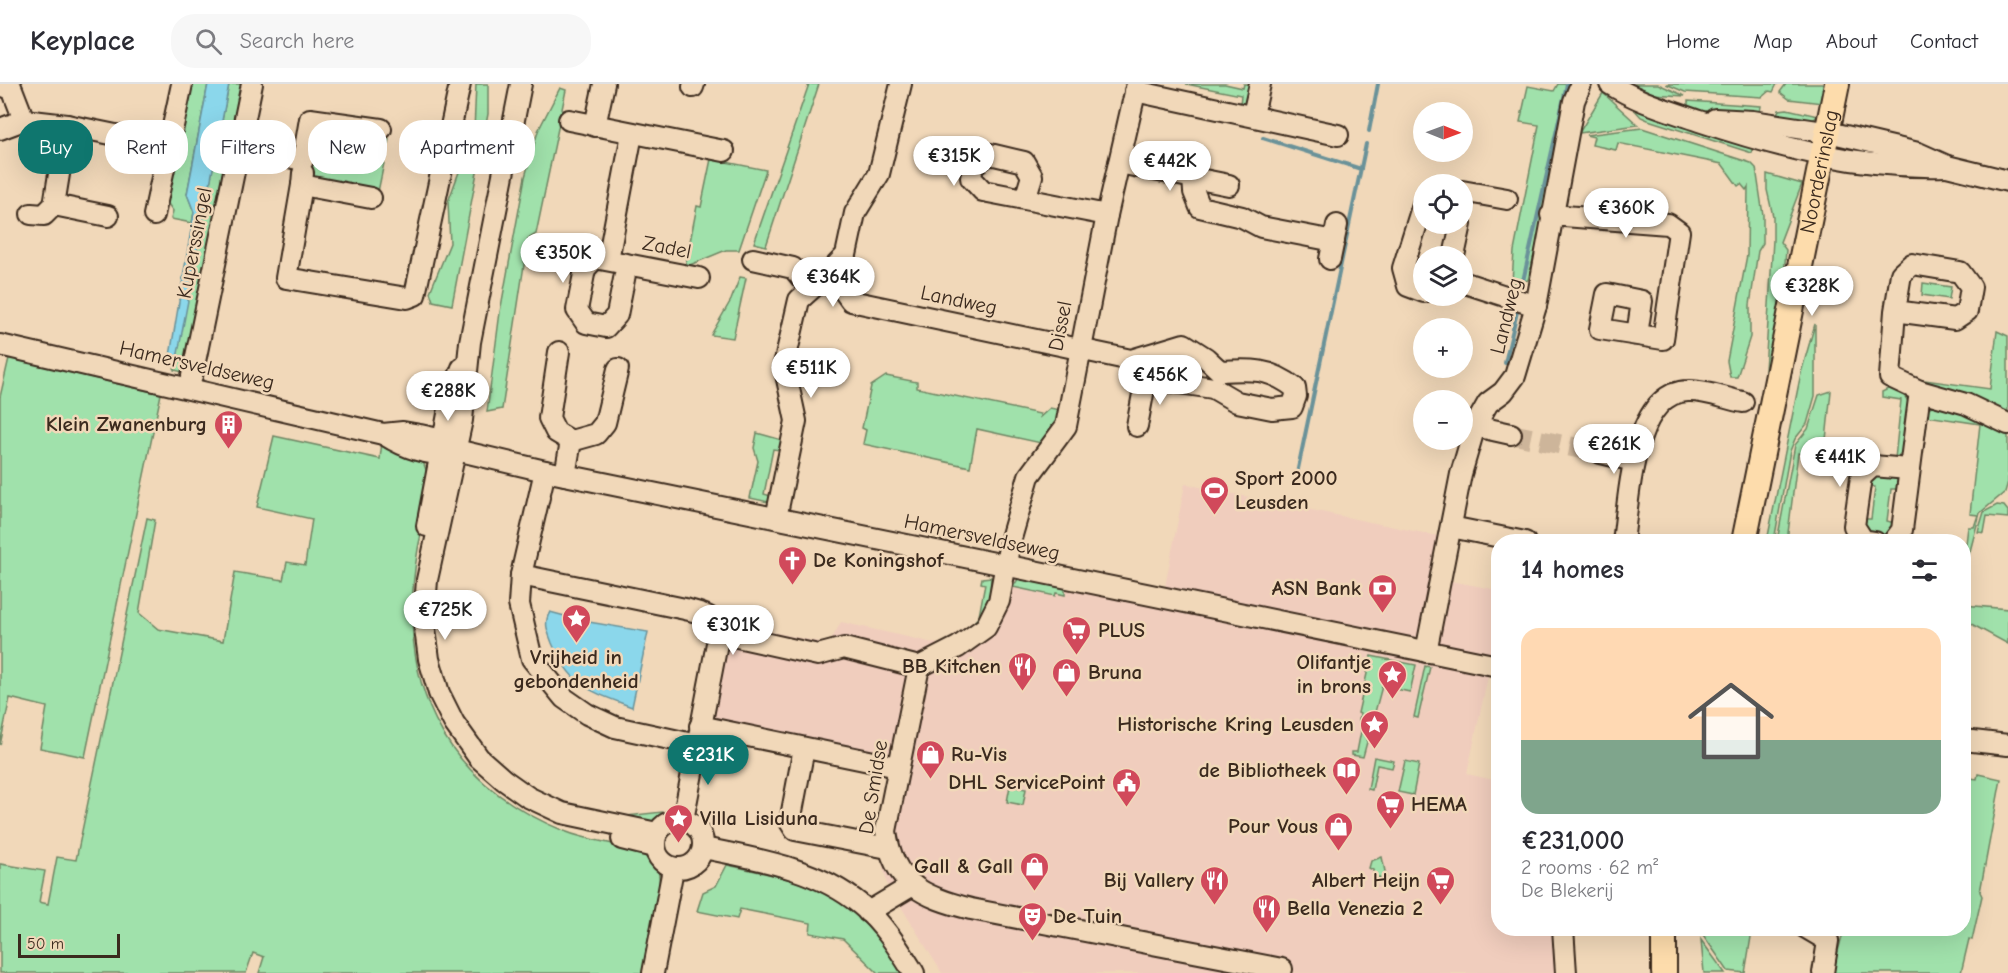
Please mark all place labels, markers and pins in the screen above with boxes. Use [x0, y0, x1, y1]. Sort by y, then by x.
pin: €315K [912, 136, 996, 187]
pin: €442K [1128, 141, 1212, 192]
pin: €360K [1584, 188, 1668, 239]
pin: €350K [521, 233, 605, 284]
pin: €364K [791, 257, 875, 308]
pin: €328K [1770, 266, 1854, 317]
pin: €511K [769, 348, 853, 399]
pin: €456K [1118, 355, 1202, 406]
pin: €288K [406, 371, 490, 422]
building icon: Klein Zwanenburg [212, 408, 244, 450]
place label: Klein Zwanenburg [46, 412, 207, 436]
pin: €261K [1572, 424, 1656, 475]
pin: €441K [1798, 437, 1882, 488]
place label: Sport 2000 Leusden [1235, 466, 1338, 514]
sports icon: Sport 2000 Leusden [1198, 474, 1230, 516]
church icon: De Koningshof [776, 544, 808, 586]
place label: De Koningshof [813, 548, 945, 572]
bank icon: ASN Bank [1366, 572, 1398, 614]
place label: ASN Bank [1272, 576, 1362, 600]
pin: €725K [403, 590, 487, 641]
place icon: Vrijheid in gebondenheid [560, 602, 592, 644]
pin: €301K [691, 605, 775, 656]
supermarket icon: PLUS [1061, 614, 1093, 656]
place label: PLUS [1098, 618, 1145, 642]
place label: Vrijheid in gebondenheid [513, 645, 639, 693]
restaurant icon: BB Kitchen [1006, 650, 1038, 692]
place label: Olifantje in brons [1296, 650, 1371, 698]
place label: BB Kitchen [902, 654, 1001, 678]
shop icon: Bruna [1051, 656, 1083, 698]
place icon: Olifantje in brons [1376, 658, 1408, 700]
place label: Bruna [1088, 660, 1142, 684]
place icon: Historische Kring Leusden [1359, 708, 1391, 750]
place label: Historische Kring Leusden [1117, 712, 1354, 736]
pin: €231K [666, 735, 750, 786]
shop icon: Ru-Vis [914, 738, 946, 780]
place label: Ru-Vis [951, 742, 1007, 766]
library icon: de Bibliotheek [1331, 754, 1363, 796]
place label: de Bibliotheek [1199, 758, 1327, 782]
public building icon: DHL ServicePoint [1110, 766, 1142, 808]
place label: DHL ServicePoint [948, 770, 1106, 794]
supermarket icon: HEMA [1374, 788, 1406, 830]
place label: HEMA [1411, 792, 1467, 816]
place icon: Villa Lisiduna [663, 802, 695, 844]
place label: Villa Lisiduna [700, 806, 818, 830]
shop icon: Pour Vous [1323, 810, 1355, 852]
place label: Pour Vous [1228, 814, 1318, 838]
shop icon: Gall & Gall [1018, 850, 1050, 892]
place label: Gall & Gall [914, 854, 1013, 878]
restaurant icon: Bij Vallery [1199, 864, 1231, 906]
supermarket icon: Albert Heijn [1425, 864, 1457, 906]
place label: Bij Vallery [1104, 868, 1194, 892]
place label: Albert Heijn [1312, 868, 1420, 892]
restaurant icon: Bella Venezia 2 [1250, 892, 1282, 934]
place label: Bella Venezia 2 [1287, 896, 1423, 920]
theatre icon: De Tuin [1016, 900, 1048, 942]
place label: De Tuin [1053, 904, 1122, 928]

